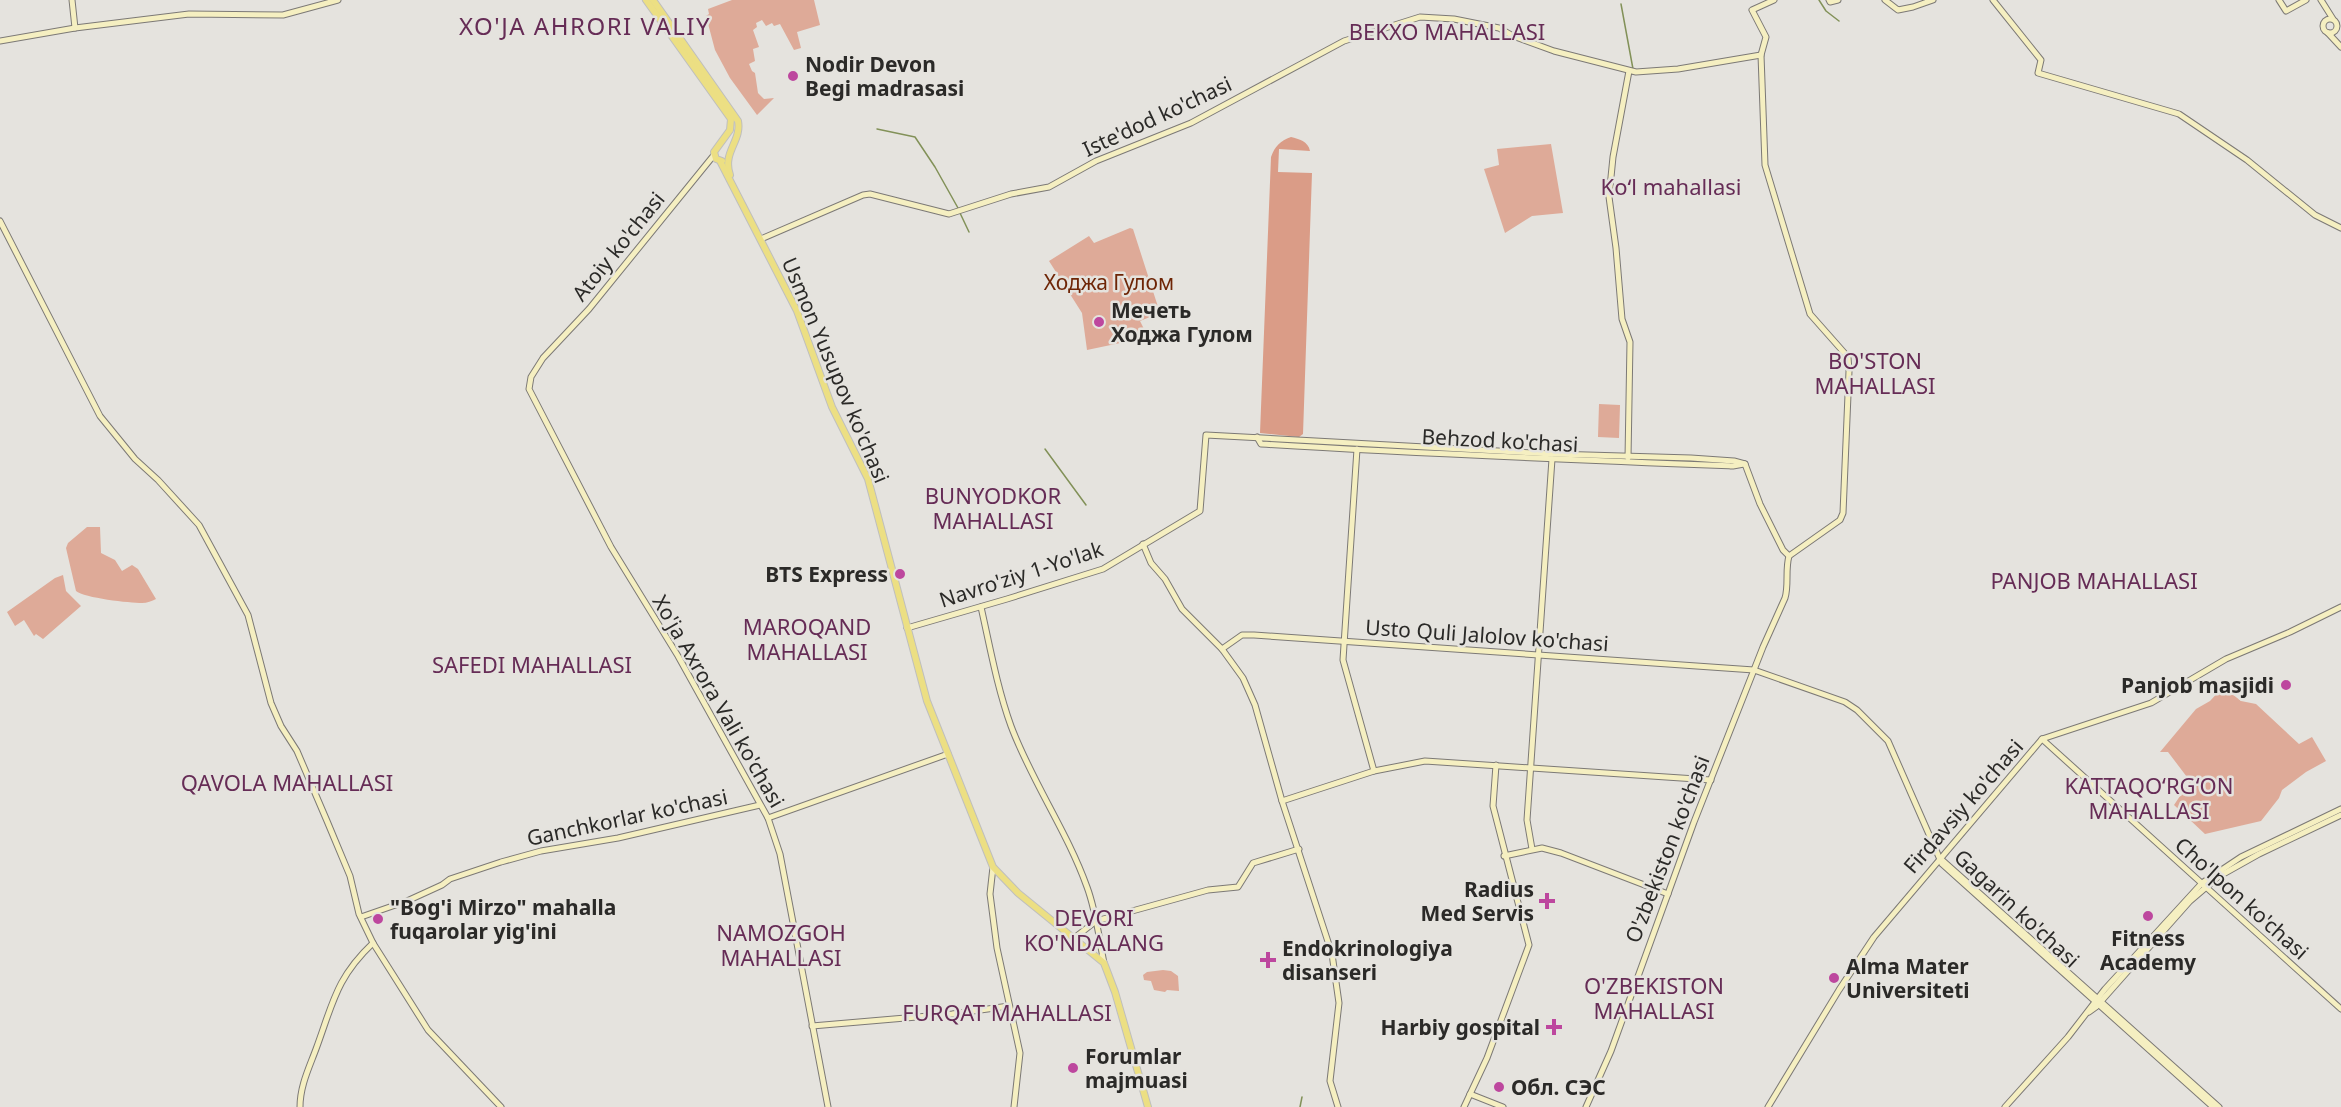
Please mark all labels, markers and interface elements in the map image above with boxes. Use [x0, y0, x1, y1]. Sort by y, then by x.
district label: XO'JA AHRORI VALIY [459, 9, 711, 42]
district label: BEKXO MAHALLASI [1349, 16, 1545, 46]
place label: Nodir Devon Begi madrasasi [805, 50, 964, 102]
marker: Nodir Devon Begi madrasasi [786, 69, 800, 83]
street label: Iste'dod ko'chasi [1078, 69, 1236, 163]
district label: Koʻl mahallasi [1601, 171, 1741, 201]
street label: Atoiy ko'chasi [565, 186, 671, 306]
street label: Usmon Yusupov ko'chasi [776, 253, 896, 487]
park label: Ходжа Гулом [1044, 268, 1174, 296]
place label: Мечеть Ходжа Гулом [1111, 296, 1253, 348]
marker: Мечеть Ходжа Гулом [1092, 315, 1106, 329]
district label: BO'STON MAHALLASI [1814, 345, 1936, 400]
street label: Behzod ko'chasi [1421, 422, 1579, 458]
district label: BUNYODKOR MAHALLASI [925, 480, 1062, 535]
street label: Navro'ziy 1-Yo'lak [936, 534, 1107, 614]
place label: BTS Express [765, 560, 888, 588]
district label: PANJOB MAHALLASI [1990, 565, 2198, 595]
marker: BTS Express [893, 567, 907, 581]
street label: Xo'ja Axrora Vali ko'chasi [647, 590, 791, 812]
district label: MAROQAND MAHALLASI [743, 611, 871, 666]
street label: Usto Quli Jalolov ko'chasi [1364, 613, 1610, 657]
district label: SAFEDI MAHALLASI [432, 649, 632, 679]
place label: Panjob masjidi [2121, 671, 2274, 699]
marker: Panjob masjidi [2279, 678, 2293, 692]
street label: Firdavsiy ko'chasi [1897, 733, 2029, 879]
street label: O'zbekiston ko'chasi [1618, 751, 1716, 947]
district label: QAVOLA MAHALLASI [181, 767, 393, 797]
district label: KATTAQO‘RG‘ON MAHALLASI [2065, 770, 2233, 825]
street label: Ganchkorlar ko'chasi [524, 782, 730, 852]
street label: Cho'lpon ko'chasi [2169, 831, 2315, 965]
street label: Gagarin ko'chasi [1948, 843, 2086, 973]
place label: Radius Med Servis [1421, 875, 1534, 927]
marker: Radius Med Servis [1538, 892, 1556, 910]
place label: "Bog'i Mirzo" mahalla fuqarolar yig'ini [390, 893, 616, 945]
district label: DEVORI KO'NDALANG [1024, 902, 1164, 957]
marker: Fitness Academy [2141, 909, 2155, 923]
marker: "Bog'i Mirzo" mahalla fuqarolar yig'ini [371, 912, 385, 926]
district label: NAMOZGOH MAHALLASI [716, 917, 846, 972]
place label: Fitness Academy [2100, 924, 2196, 976]
place label: Endokrinologiya disanseri [1282, 934, 1453, 986]
marker: Endokrinologiya disanseri [1259, 951, 1277, 969]
place label: Alma Mater Universiteti [1846, 952, 1970, 1004]
district label: O'ZBEKISTON MAHALLASI [1584, 970, 1724, 1025]
marker: Alma Mater Universiteti [1827, 971, 1841, 985]
district label: FURQAT MAHALLASI [902, 997, 1112, 1027]
place label: Harbiy gospital [1381, 1013, 1540, 1041]
marker: Harbiy gospital [1545, 1018, 1563, 1036]
place label: Forumlar majmuasi [1085, 1042, 1188, 1094]
marker: Forumlar majmuasi [1066, 1061, 1080, 1075]
place label: Обл. СЭС [1511, 1073, 1606, 1101]
marker: Обл. СЭС [1492, 1080, 1506, 1094]

